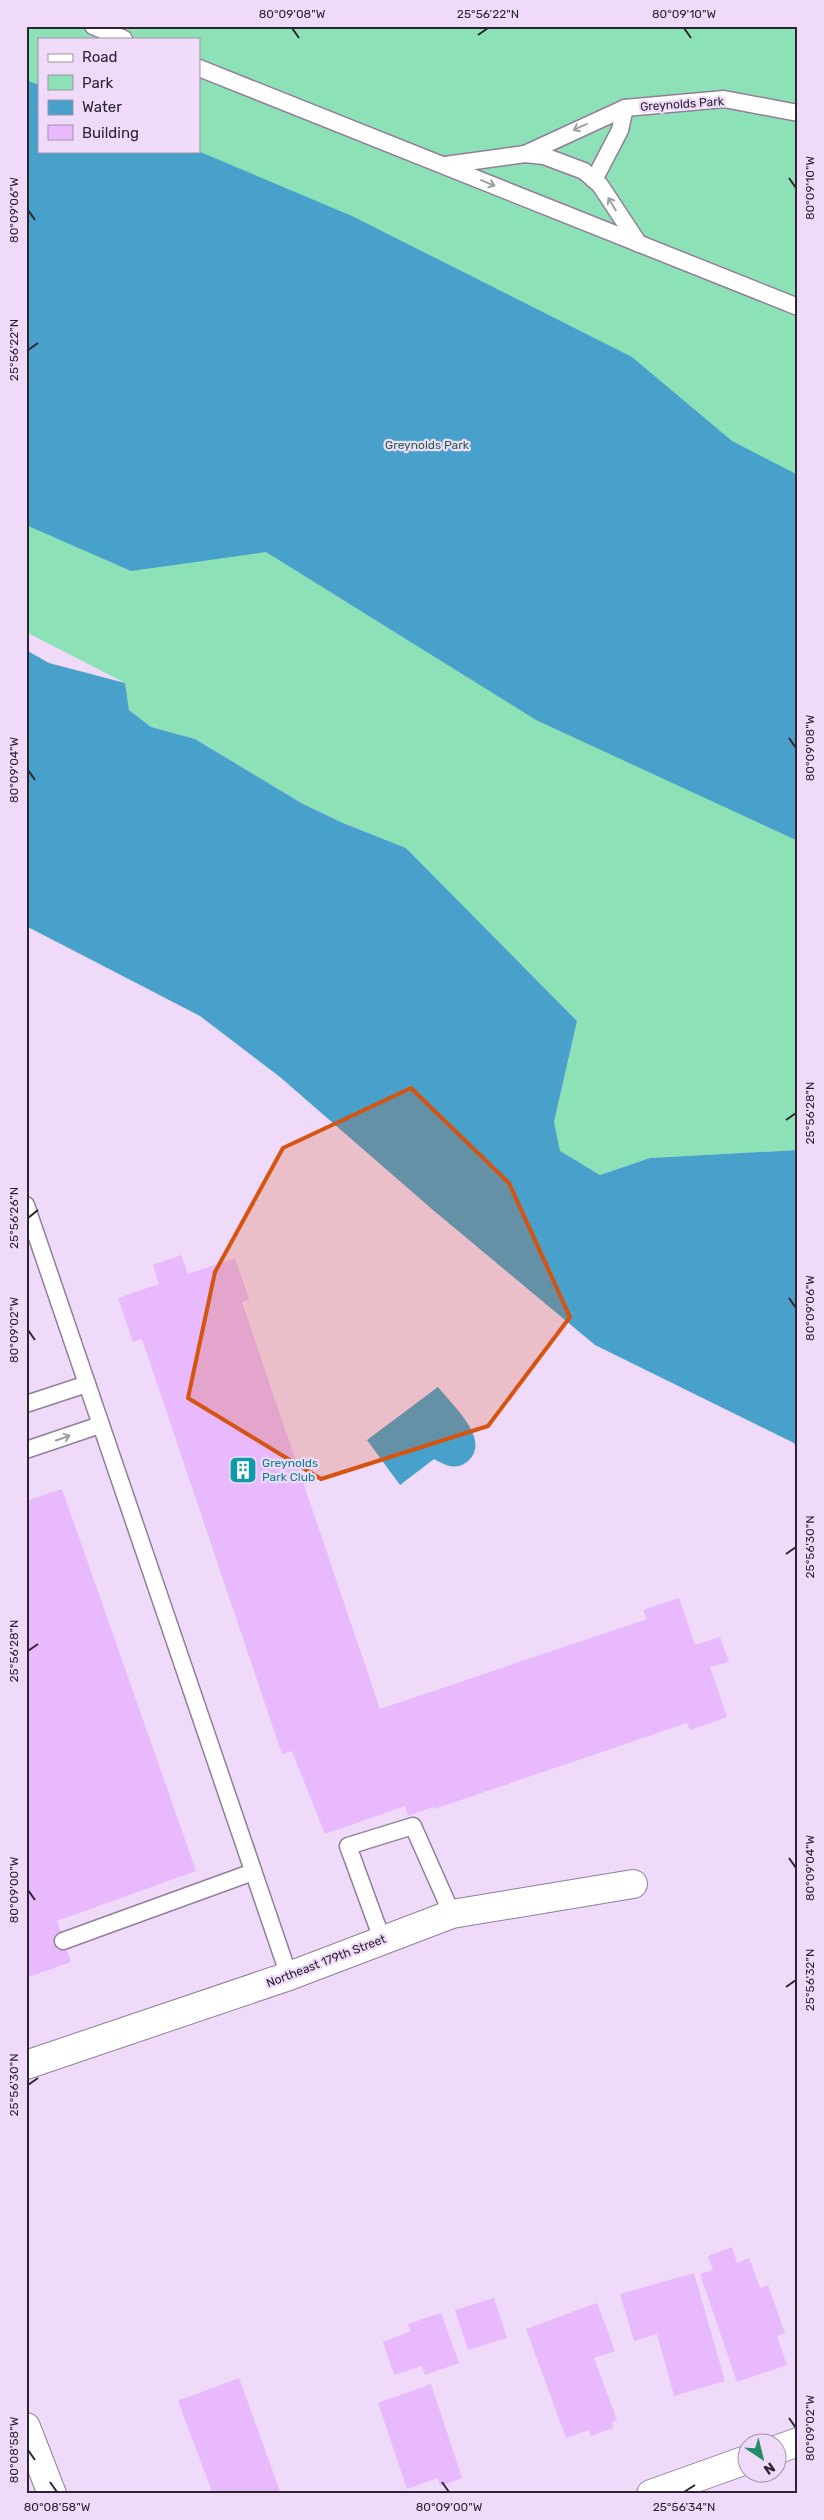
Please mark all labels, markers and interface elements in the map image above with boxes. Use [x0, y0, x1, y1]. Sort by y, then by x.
text: 80°09'08"W [259, 7, 326, 21]
text: 25°56'22"N [457, 7, 519, 21]
text: 80°09'10"W [652, 7, 716, 21]
legend [38, 38, 200, 152]
text: Road [82, 48, 118, 66]
text: Park [82, 74, 113, 92]
street label: Greynolds Park [640, 94, 725, 114]
text: Water [82, 98, 122, 116]
one-way arrow [573, 123, 588, 133]
text: Building [82, 124, 139, 142]
text: 80°09'10"W [803, 156, 817, 220]
text: 80°09'06"W [7, 177, 21, 243]
one-way arrow [480, 179, 495, 189]
one-way arrow [606, 197, 616, 211]
text: 25°56'22"N [7, 319, 21, 381]
park label: Greynolds Park [385, 438, 470, 452]
text: 80°09'08"W [803, 714, 817, 781]
text: 80°09'04"W [7, 737, 21, 803]
text: 25°56'28"N [803, 1082, 817, 1144]
text: 25°56'26"N [7, 1187, 21, 1249]
text: 80°09'06"W [803, 1275, 817, 1341]
text: 80°09'02"W [7, 1297, 21, 1363]
one-way arrow [55, 1432, 71, 1442]
building icon: Greynolds Park Club [228, 1455, 258, 1485]
place label: Greynolds Park Club [262, 1456, 318, 1484]
text: 25°56'30"N [803, 1515, 817, 1579]
text: 25°56'28"N [7, 1620, 21, 1682]
text: 80°09'04"W [803, 1835, 817, 1901]
text: 80°09'00"W [7, 1856, 21, 1923]
street label: Northeast 179th Street [264, 1932, 388, 1990]
text: 25°56'32"N [803, 1949, 817, 2011]
text: 25°56'30"N [7, 2053, 21, 2117]
text: 80°09'02"W [803, 2395, 817, 2461]
text: 80°08'58"W [7, 2416, 21, 2483]
north arrow [736, 2432, 786, 2482]
text: N [760, 2458, 778, 2478]
text: 80°08'58"W [24, 2500, 91, 2514]
text: 80°09'00"W [416, 2500, 483, 2514]
text: 25°56'34"N [653, 2500, 715, 2514]

